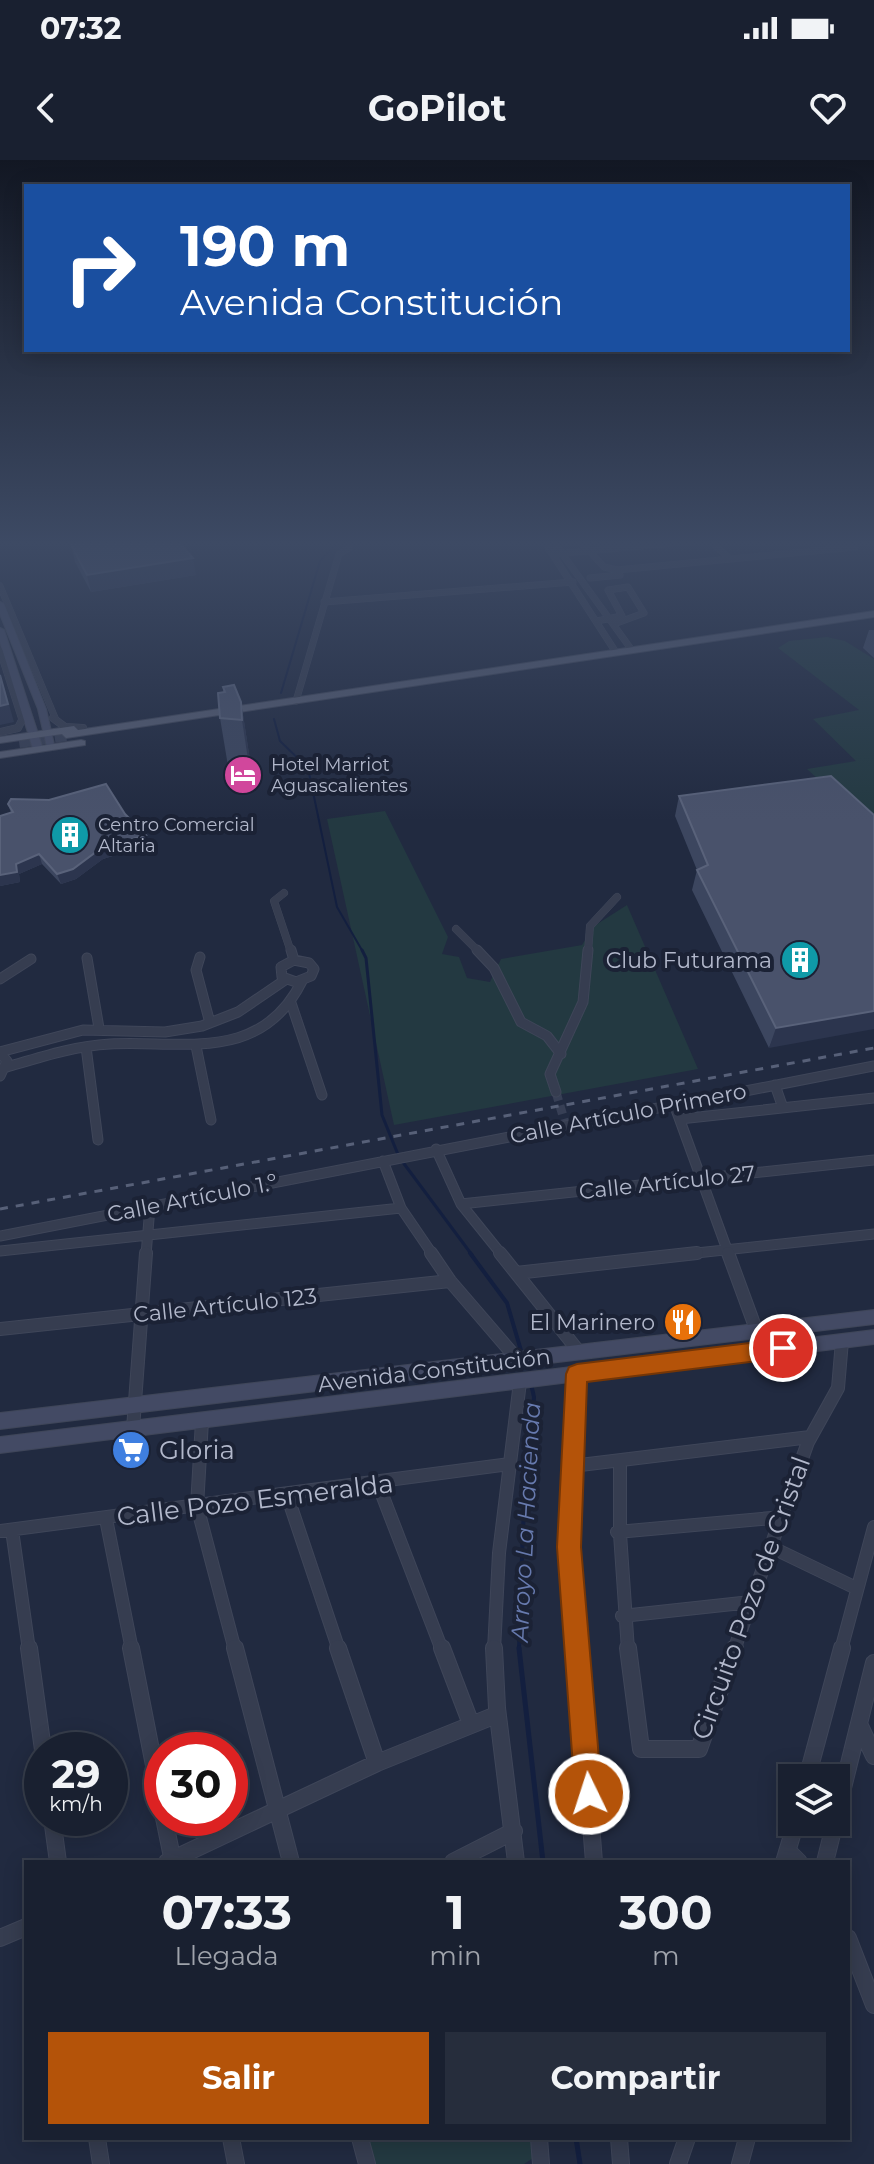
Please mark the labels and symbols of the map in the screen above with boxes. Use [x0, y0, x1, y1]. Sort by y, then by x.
hotel icon: Hotel Marriot Aguascalientes [222, 754, 264, 796]
place label: Hotel Marriot Aguascalientes [271, 754, 408, 797]
building icon: Centro Comercial Altaria [49, 814, 91, 856]
place label: Centro Comercial Altaria [98, 814, 255, 857]
building icon: Club Futurama [779, 939, 821, 981]
place label: Club Futurama [606, 947, 772, 974]
street label: Calle Artículo Primero [507, 1077, 749, 1150]
street label: Calle Artículo 27 [578, 1160, 757, 1205]
street label: Calle Artículo 1.º [105, 1169, 279, 1228]
street label: Calle Artículo 123 [132, 1282, 318, 1329]
restaurant icon: El Marinero [662, 1301, 704, 1343]
place label: El Marinero [530, 1309, 655, 1336]
pin [749, 1314, 817, 1382]
street label: Avenida Constitución [316, 1343, 552, 1398]
water label: Arroyo La Hacienda [505, 1401, 546, 1645]
supermarket icon: Gloria [110, 1429, 152, 1471]
place label: Gloria [159, 1434, 235, 1466]
street label: Circuito Pozo de Cristal [685, 1452, 817, 1744]
street label: Calle Pozo Esmeralda [115, 1467, 395, 1533]
speed limit sign: 30 [144, 1732, 248, 1836]
position arrow [547, 1752, 631, 1836]

